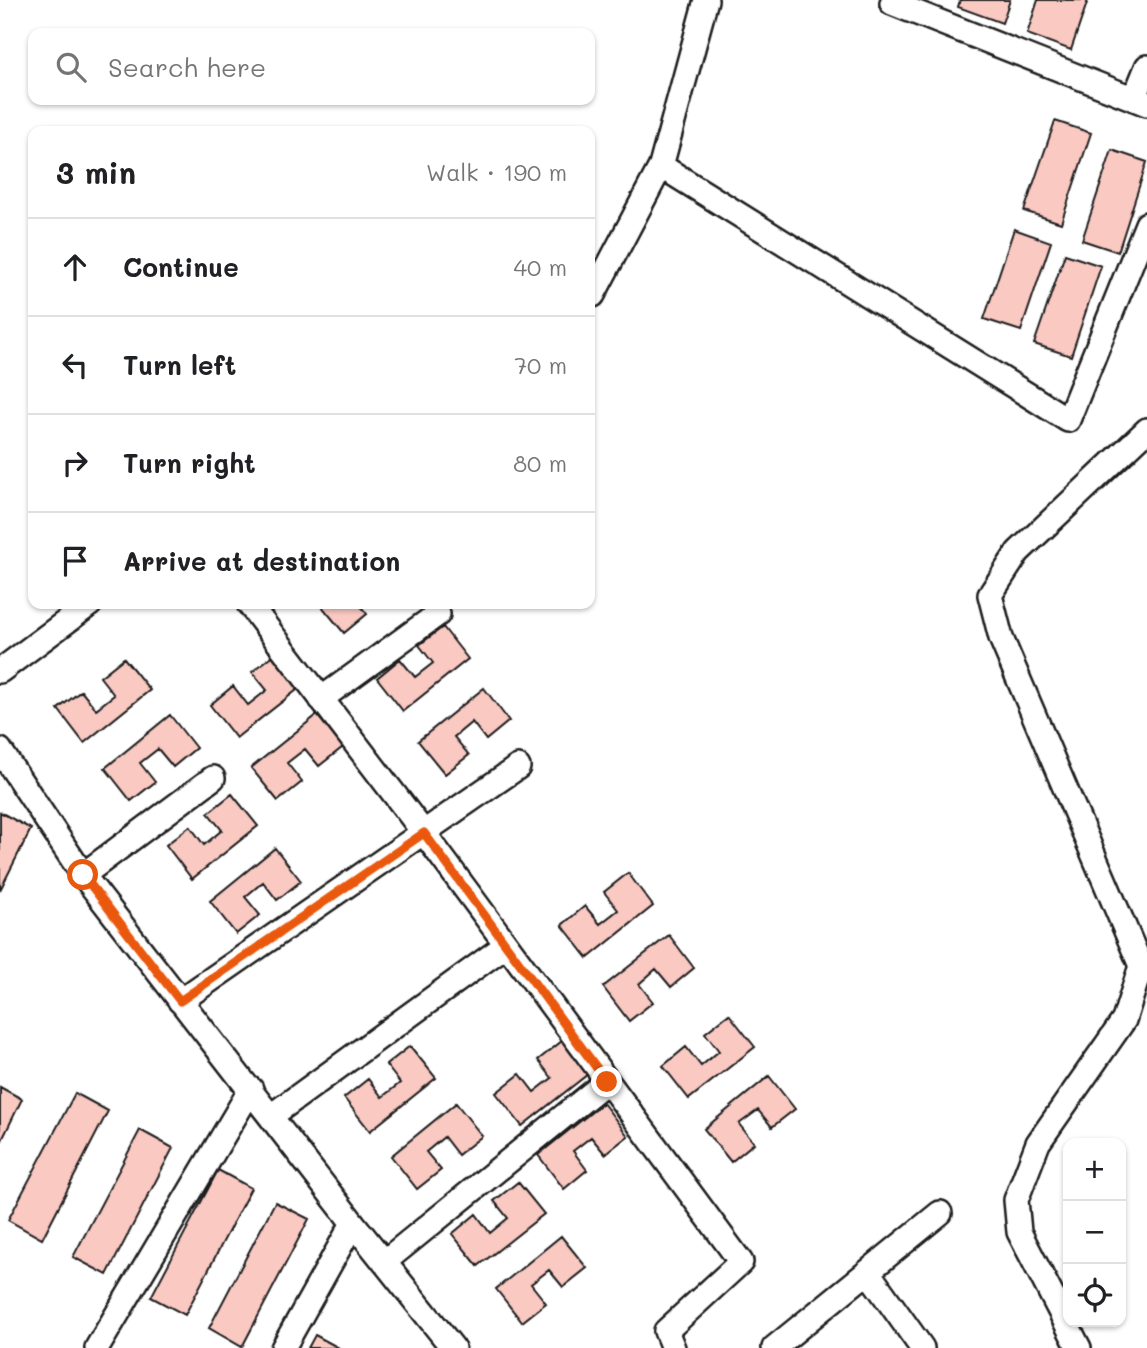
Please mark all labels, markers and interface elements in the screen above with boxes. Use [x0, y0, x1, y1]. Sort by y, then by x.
search box [28, 28, 595, 105]
icon: search [52, 48, 90, 86]
text: Search here [108, 50, 266, 84]
text: 3 min [56, 152, 136, 192]
text: Walk · 190 m [426, 157, 567, 187]
icon: ahead [56, 248, 94, 286]
text: Continue [123, 250, 239, 284]
text: 40 m [514, 252, 567, 282]
icon: left [56, 346, 94, 384]
text: Turn left [123, 348, 236, 382]
text: 70 m [514, 350, 567, 380]
icon: right [56, 444, 94, 482]
text: Turn right [123, 446, 256, 480]
text: 80 m [513, 448, 567, 478]
icon: arrive [56, 542, 94, 580]
text: Arrive at destination [123, 544, 400, 578]
route start [67, 859, 98, 890]
route end [591, 1066, 622, 1097]
map controls [1063, 1138, 1126, 1327]
button: + [1063, 1138, 1126, 1201]
button: − [1063, 1201, 1126, 1264]
button: locate [1063, 1264, 1126, 1327]

